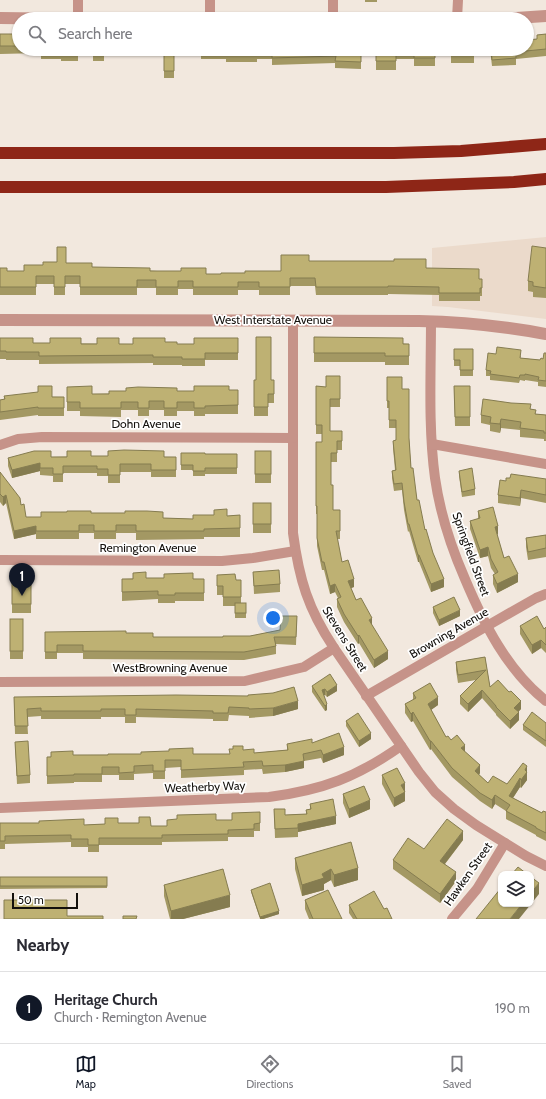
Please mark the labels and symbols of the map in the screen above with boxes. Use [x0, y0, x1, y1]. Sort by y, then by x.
street label: West Interstate Avenue [214, 312, 332, 327]
street label: Dohn Avenue [111, 416, 181, 431]
street label: Springfield Street [449, 510, 494, 598]
street label: Remington Avenue [100, 540, 196, 555]
pin: 1 [9, 563, 35, 596]
street label: Stevens Street [319, 603, 371, 674]
street label: Browning Avenue [407, 604, 491, 661]
your location [263, 608, 283, 628]
street label: WestBrowning Avenue [113, 660, 227, 675]
street label: Weatherby Way [164, 778, 246, 795]
street label: Hawken Street [440, 839, 495, 908]
scale bar [12, 891, 78, 910]

